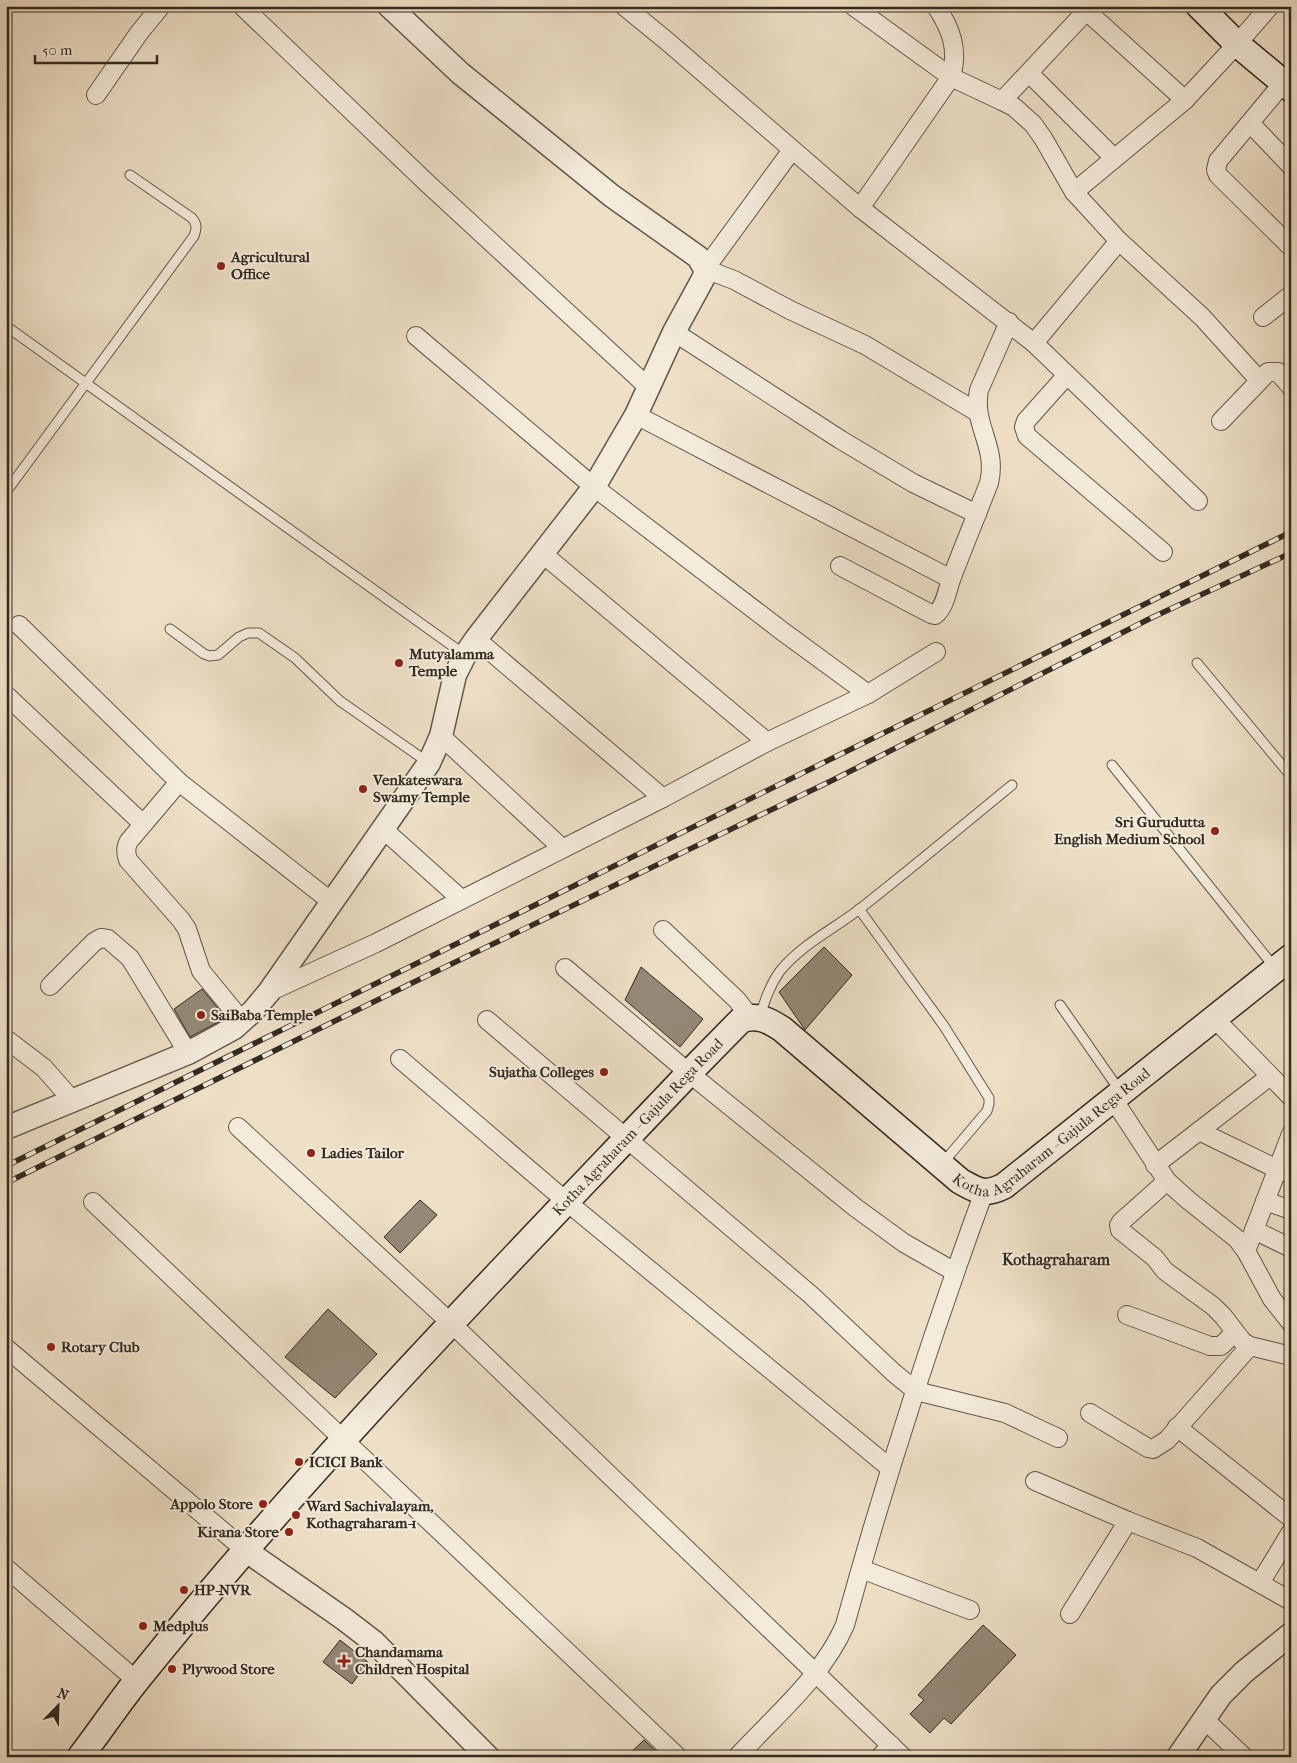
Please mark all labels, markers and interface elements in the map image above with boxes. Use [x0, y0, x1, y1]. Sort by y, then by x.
scale bar [35, 32, 158, 64]
text: 50 m [42, 41, 73, 59]
place label: Agricultural Office [230, 248, 311, 283]
marker: Agricultural Office [215, 260, 227, 272]
place label: Mutyalamma Temple [408, 645, 495, 680]
marker: Mutyalamma Temple [393, 657, 405, 669]
place label: Venkateswara Swamy Temple [372, 771, 470, 806]
marker: Venkateswara Swamy Temple [357, 783, 369, 795]
place label: Sri Gurudutta English Medium School [1054, 813, 1206, 848]
marker: Sri Gurudutta English Medium School [1209, 825, 1221, 837]
place label: SaiBaba Temple [211, 1006, 314, 1024]
marker: SaiBaba Temple [195, 1009, 207, 1021]
street label: Kotha Agraharam - Gajula Rega Road [549, 1034, 727, 1220]
place label: Sujatha Colleges [489, 1063, 594, 1081]
street label: Kotha Agraharam - Gajula Rega Road [949, 1063, 1154, 1200]
marker: Sujatha Colleges [598, 1066, 610, 1078]
place label: Ladies Tailor [321, 1144, 404, 1162]
marker: Ladies Tailor [305, 1147, 317, 1159]
district label: Kothagraharam [1002, 1250, 1111, 1270]
place label: Rotary Club [61, 1338, 140, 1356]
marker: Rotary Club [45, 1341, 57, 1353]
place label: ICICI Bank [309, 1453, 384, 1471]
marker: ICICI Bank [293, 1456, 305, 1468]
place label: Appolo Store [169, 1495, 254, 1513]
place label: Ward Sachivalayam, Kothagraharam-1 [305, 1497, 434, 1532]
marker: Appolo Store [257, 1498, 269, 1510]
marker: Ward Sachivalayam, Kothagraharam-1 [290, 1509, 302, 1521]
place label: Kirana Store [197, 1523, 280, 1541]
marker: Kirana Store [283, 1526, 295, 1538]
place label: HP-NVR [194, 1581, 252, 1599]
marker: HP-NVR [178, 1584, 190, 1596]
place label: Medplus [152, 1617, 209, 1635]
marker: Medplus [137, 1620, 149, 1632]
place label: Chandamama Children Hospital [355, 1643, 470, 1678]
marker: Chandamama Children Hospital [337, 1654, 351, 1668]
place label: Plywood Store [182, 1660, 275, 1678]
marker: Plywood Store [166, 1663, 178, 1675]
north arrow [32, 1680, 82, 1730]
text: N [55, 1685, 71, 1705]

